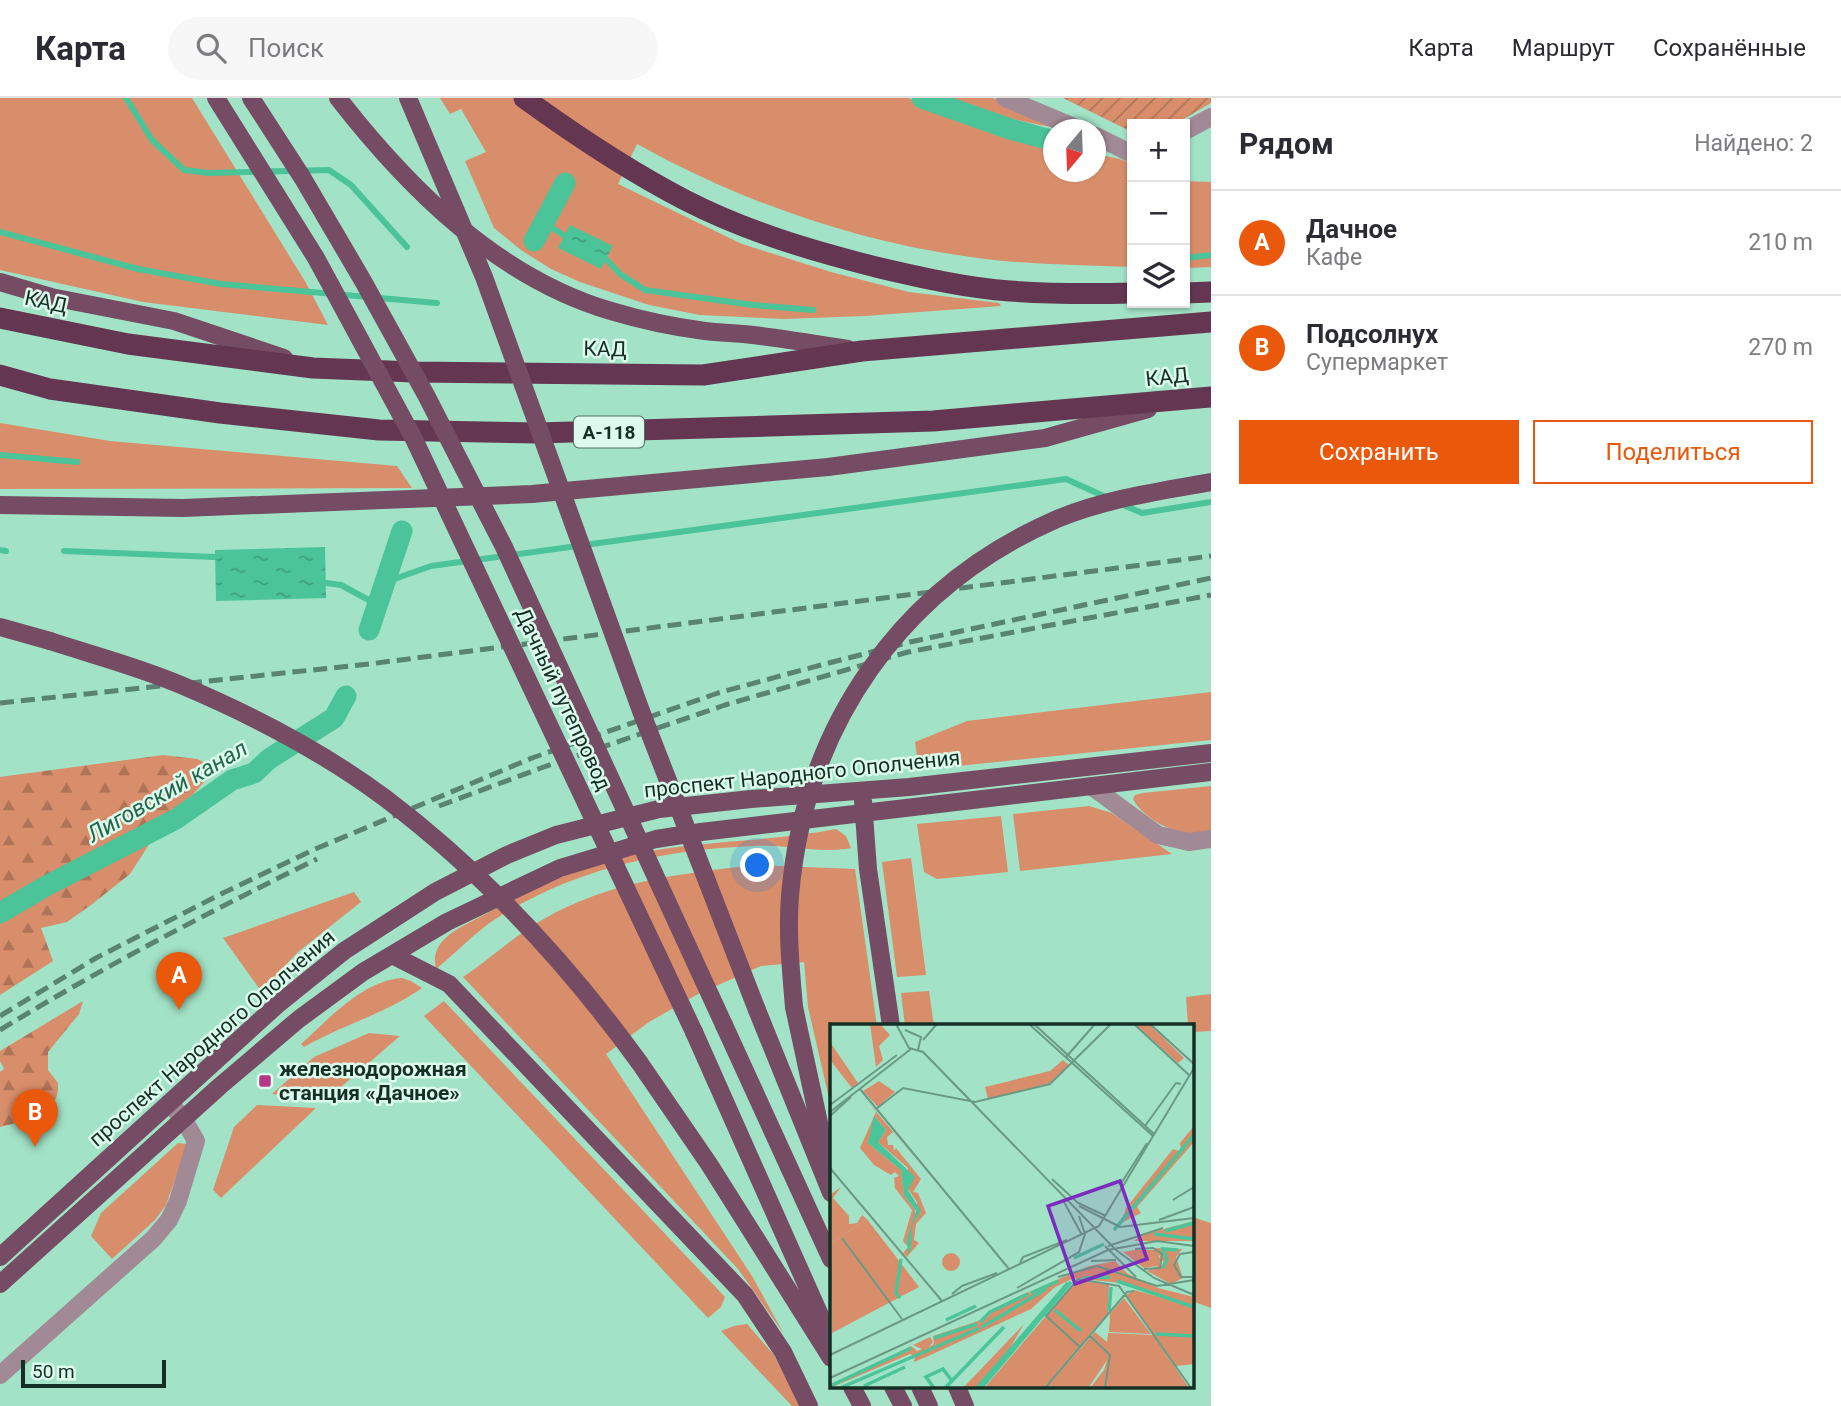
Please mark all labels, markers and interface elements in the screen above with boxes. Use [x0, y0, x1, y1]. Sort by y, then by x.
search box [168, 17, 658, 80]
text: Карта [35, 29, 126, 68]
icon: search [192, 29, 230, 67]
text: Поиск [248, 33, 324, 63]
text: Карта [1408, 34, 1474, 62]
text: Маршрут [1512, 34, 1615, 62]
text: Сохранённые [1653, 34, 1806, 62]
north arrow [1043, 119, 1106, 182]
map controls [1127, 119, 1190, 308]
button: + [1127, 119, 1190, 182]
text: Рядом [1239, 126, 1334, 161]
text: Найдено: 2 [1694, 130, 1813, 157]
button: − [1127, 182, 1190, 245]
text: Дачное [1306, 214, 1397, 244]
text: A [1254, 229, 1270, 256]
text: 210 m [1748, 229, 1813, 256]
text: Кафе [1306, 244, 1362, 271]
button: layers [1127, 245, 1190, 308]
street label: КАД [22, 286, 70, 318]
text: Подсолнух [1306, 319, 1438, 349]
text: B [1255, 334, 1269, 361]
text: 270 m [1748, 334, 1813, 361]
street label: КАД [583, 337, 627, 361]
text: Супермаркет [1306, 349, 1448, 376]
street label: КАД [1144, 363, 1190, 391]
road number: А-118 [574, 416, 644, 448]
button: Сохранить [1239, 420, 1519, 484]
button: Поделиться [1533, 420, 1813, 484]
street label: Дачный путепровод [510, 604, 616, 794]
water label: Лиговский канал [81, 735, 252, 849]
street label: проспект Народного Ополчения [643, 745, 961, 803]
your location [740, 848, 774, 882]
street label: проспект Народного Ополчения [84, 925, 340, 1151]
pin: A [156, 952, 202, 1010]
inset map [830, 1024, 1194, 1388]
place label: железнодорожная станция «Дачное» [279, 1057, 467, 1105]
marker: железнодорожная станция «Дачное» [257, 1073, 273, 1089]
pin: B [12, 1089, 58, 1147]
scale bar [21, 1357, 166, 1389]
text: 50 m [32, 1360, 75, 1383]

